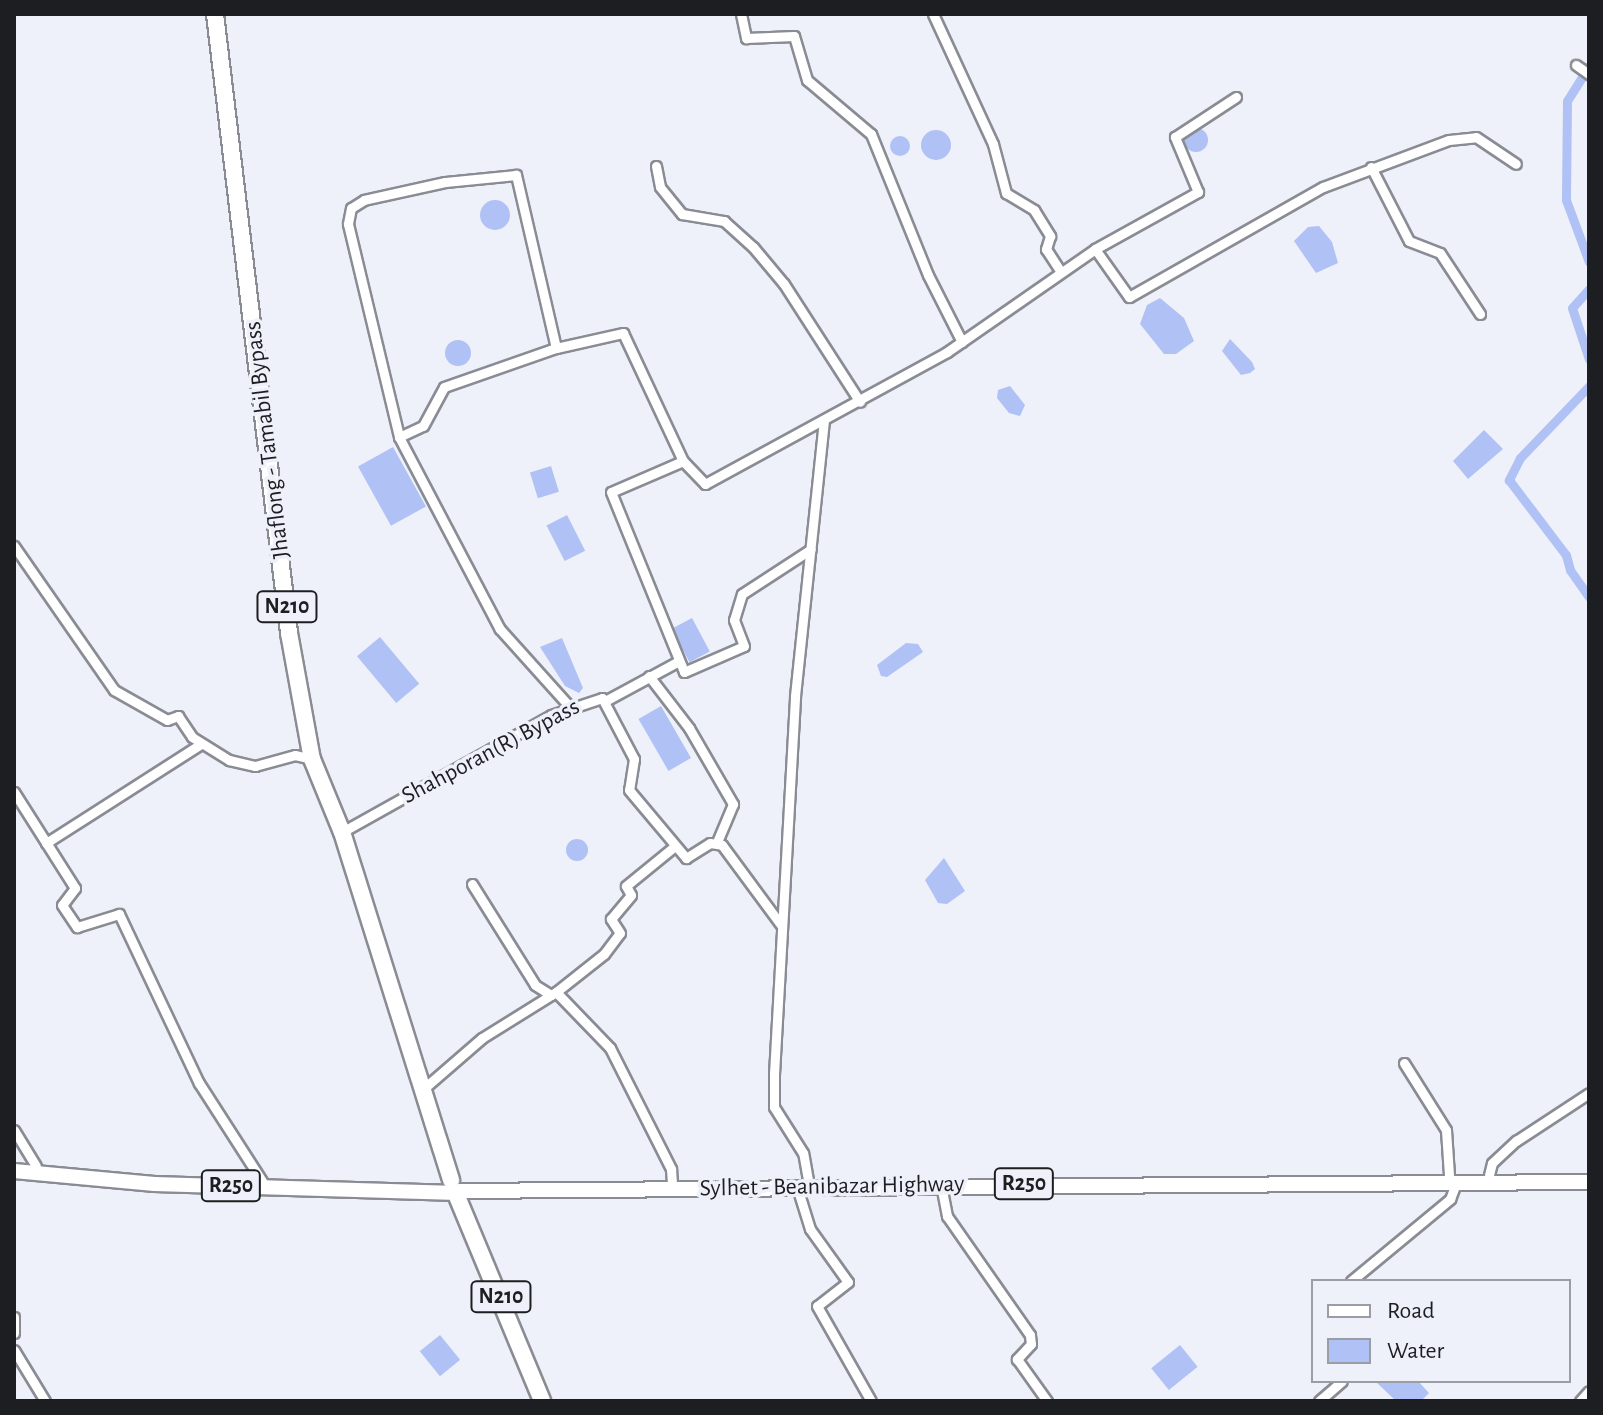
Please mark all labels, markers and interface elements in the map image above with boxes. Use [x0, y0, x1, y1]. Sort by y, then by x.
street label: Jhaflong - Tamabil Bypass [239, 320, 297, 560]
road number: N210 [255, 589, 319, 625]
street label: Shahporan(R) Bypass [397, 693, 585, 811]
road number: R250 [992, 1166, 1056, 1202]
road number: R250 [199, 1168, 263, 1204]
street label: Sylhet - Beanibazar Highway [699, 1170, 965, 1204]
road number: N210 [469, 1279, 533, 1315]
legend [1311, 1279, 1571, 1383]
text: Road [1387, 1299, 1435, 1323]
text: Water [1387, 1339, 1444, 1363]

